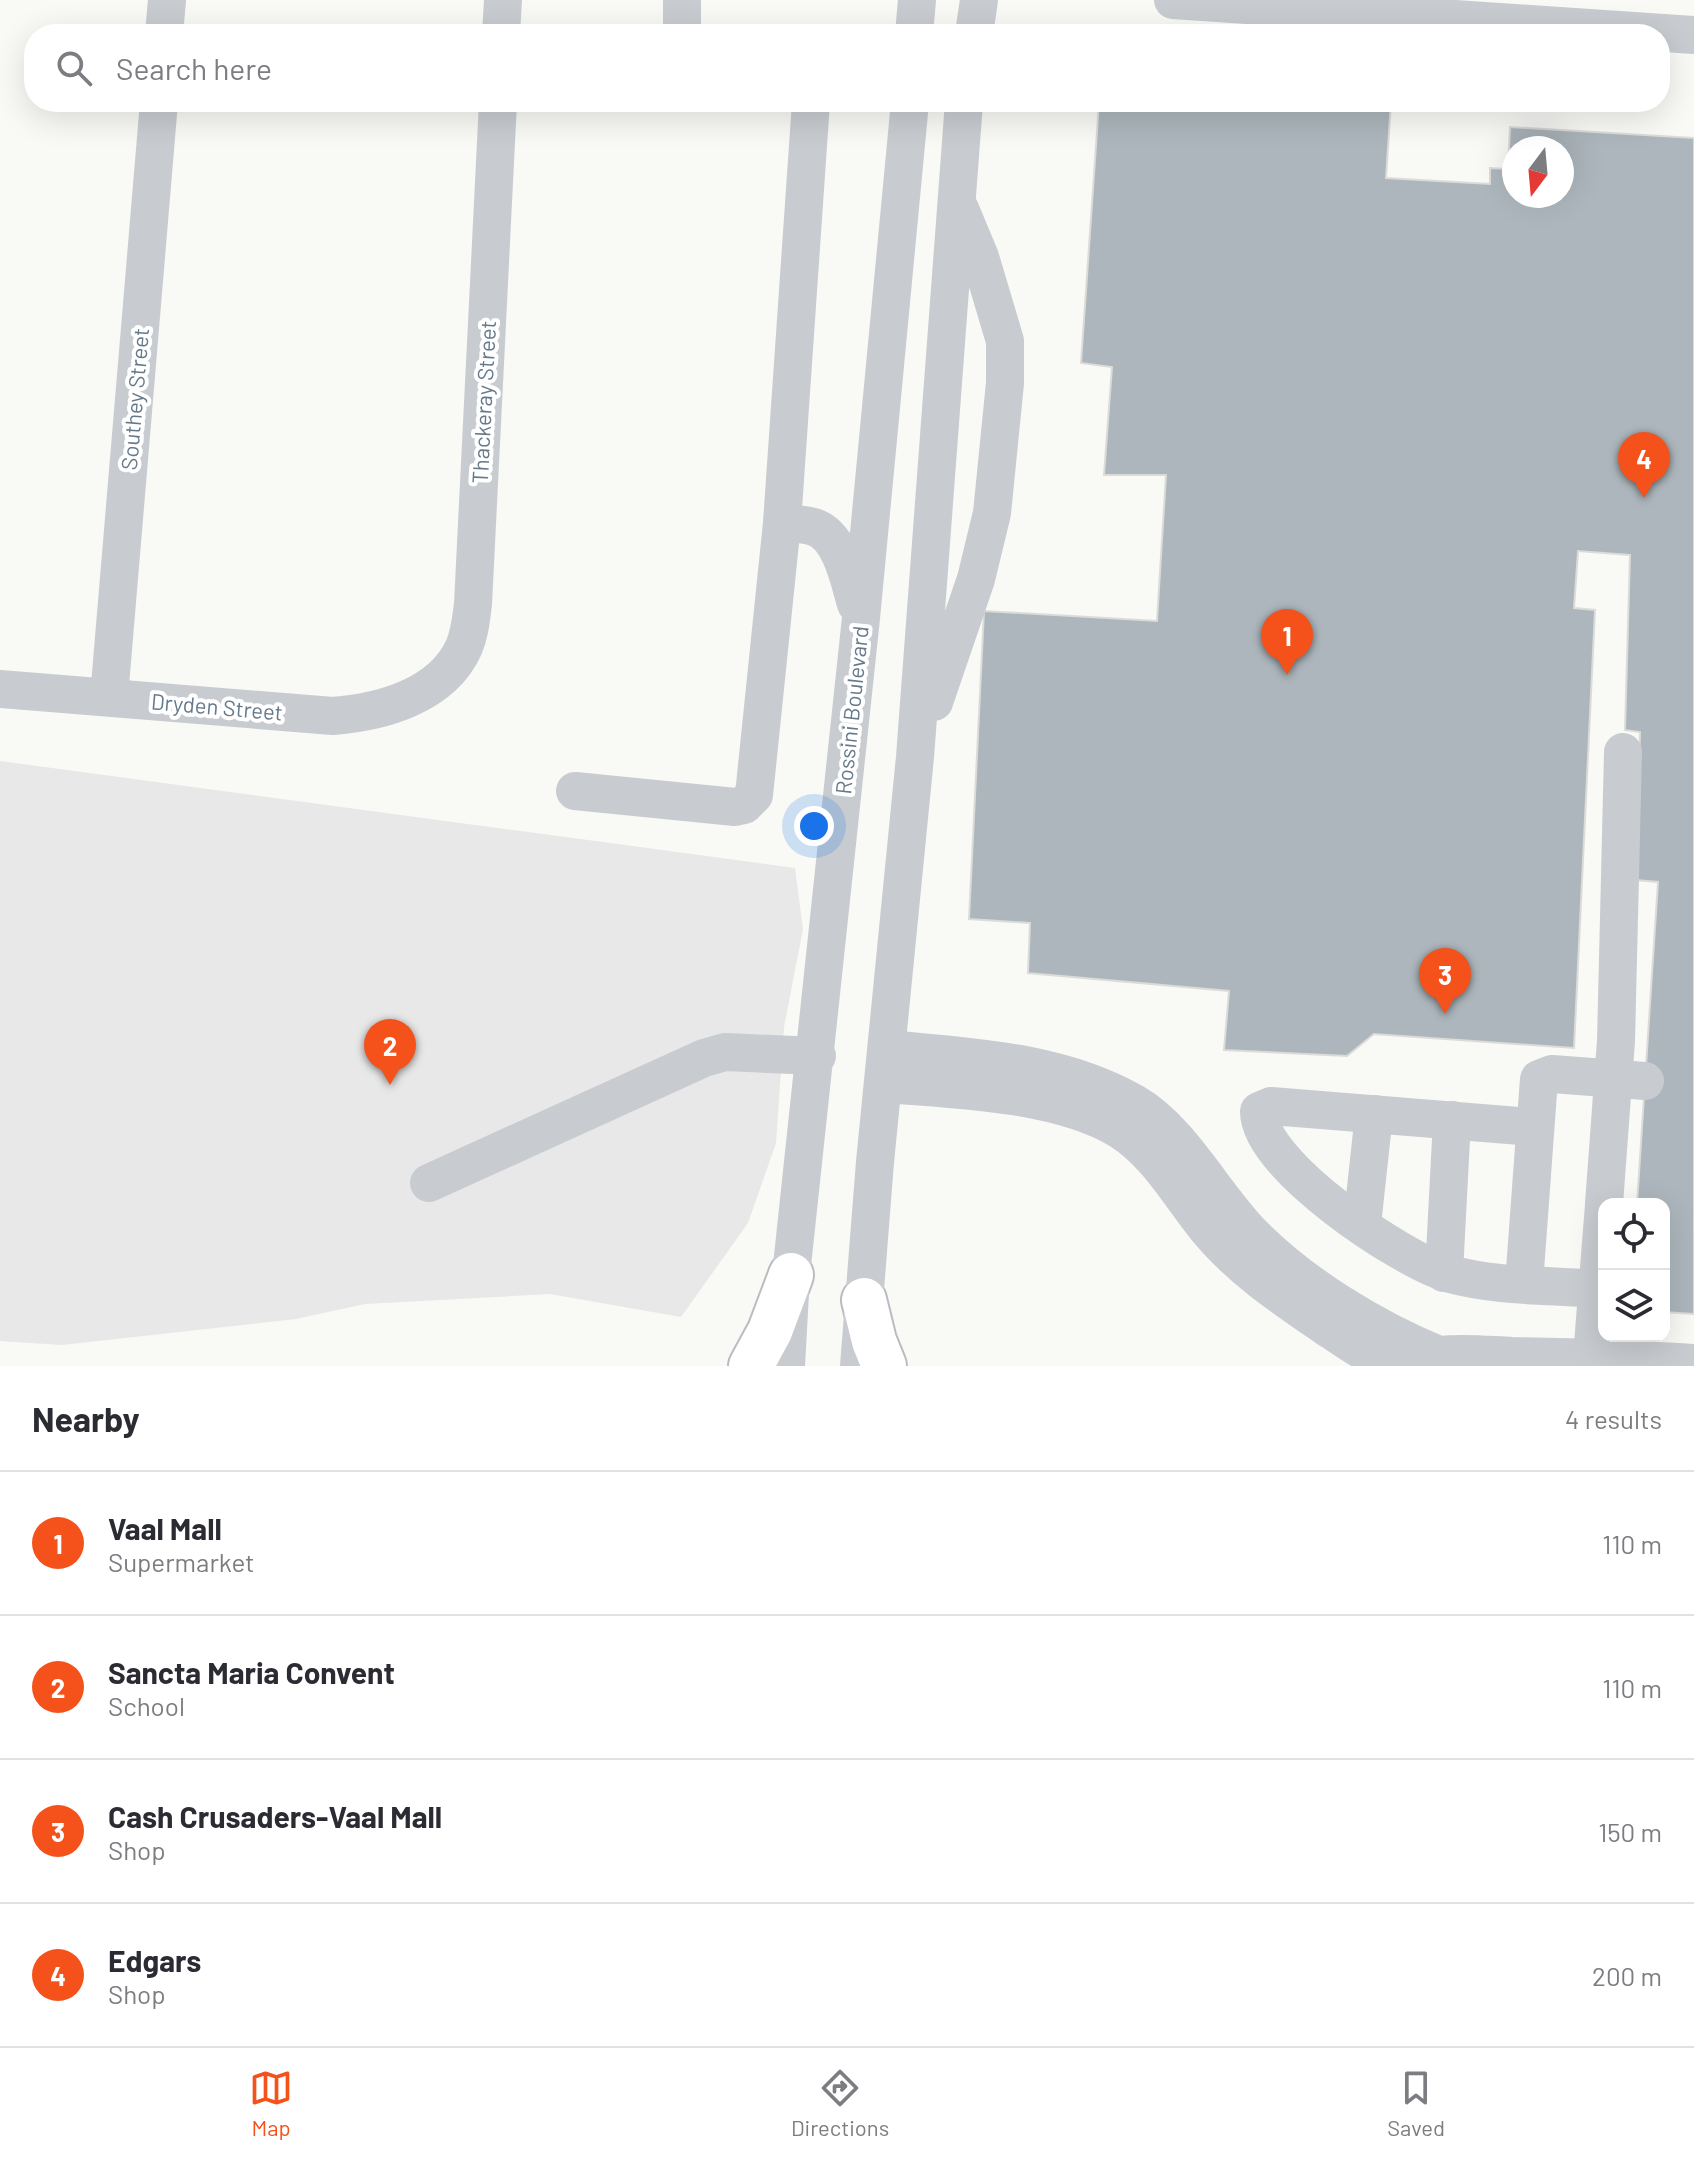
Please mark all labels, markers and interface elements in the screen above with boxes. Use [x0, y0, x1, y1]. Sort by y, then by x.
search box [24, 24, 1670, 112]
icon: search [52, 46, 96, 90]
text: Search here [116, 50, 272, 86]
north arrow [1502, 136, 1574, 208]
street label: Thackeray Street [466, 320, 500, 484]
street label: Southey Street [115, 327, 153, 471]
pin: 4 [1618, 432, 1670, 498]
pin: 1 [1261, 609, 1313, 675]
street label: Rossini Boulevard [829, 625, 873, 795]
street label: Dryden Street [150, 687, 284, 725]
your location [794, 806, 834, 846]
pin: 3 [1419, 948, 1471, 1014]
pin: 2 [364, 1019, 416, 1085]
map controls [1598, 1198, 1670, 1342]
button: locate [1598, 1198, 1670, 1270]
button: layers [1598, 1270, 1670, 1342]
text: Nearby [32, 1398, 140, 1439]
text: 4 results [1565, 1403, 1662, 1434]
text: Vaal Mall [108, 1510, 222, 1546]
text: 1 [53, 1528, 63, 1559]
text: 110 m [1602, 1528, 1662, 1559]
text: Supermarket [108, 1546, 255, 1577]
text: Sancta Maria Convent [108, 1654, 395, 1690]
text: 2 [51, 1672, 65, 1703]
text: 110 m [1602, 1672, 1662, 1703]
text: School [108, 1690, 185, 1721]
text: Cash Crusaders-Vaal Mall [108, 1798, 442, 1834]
text: 3 [51, 1816, 65, 1847]
text: 150 m [1598, 1816, 1662, 1847]
text: Shop [108, 1834, 166, 1865]
text: Edgars [108, 1942, 201, 1978]
text: 4 [50, 1960, 66, 1991]
text: 200 m [1592, 1960, 1662, 1991]
text: Shop [108, 1978, 166, 2009]
tab: Map [249, 2066, 293, 2140]
tab: Directions [791, 2066, 889, 2140]
tab: Saved [1387, 2066, 1445, 2140]

